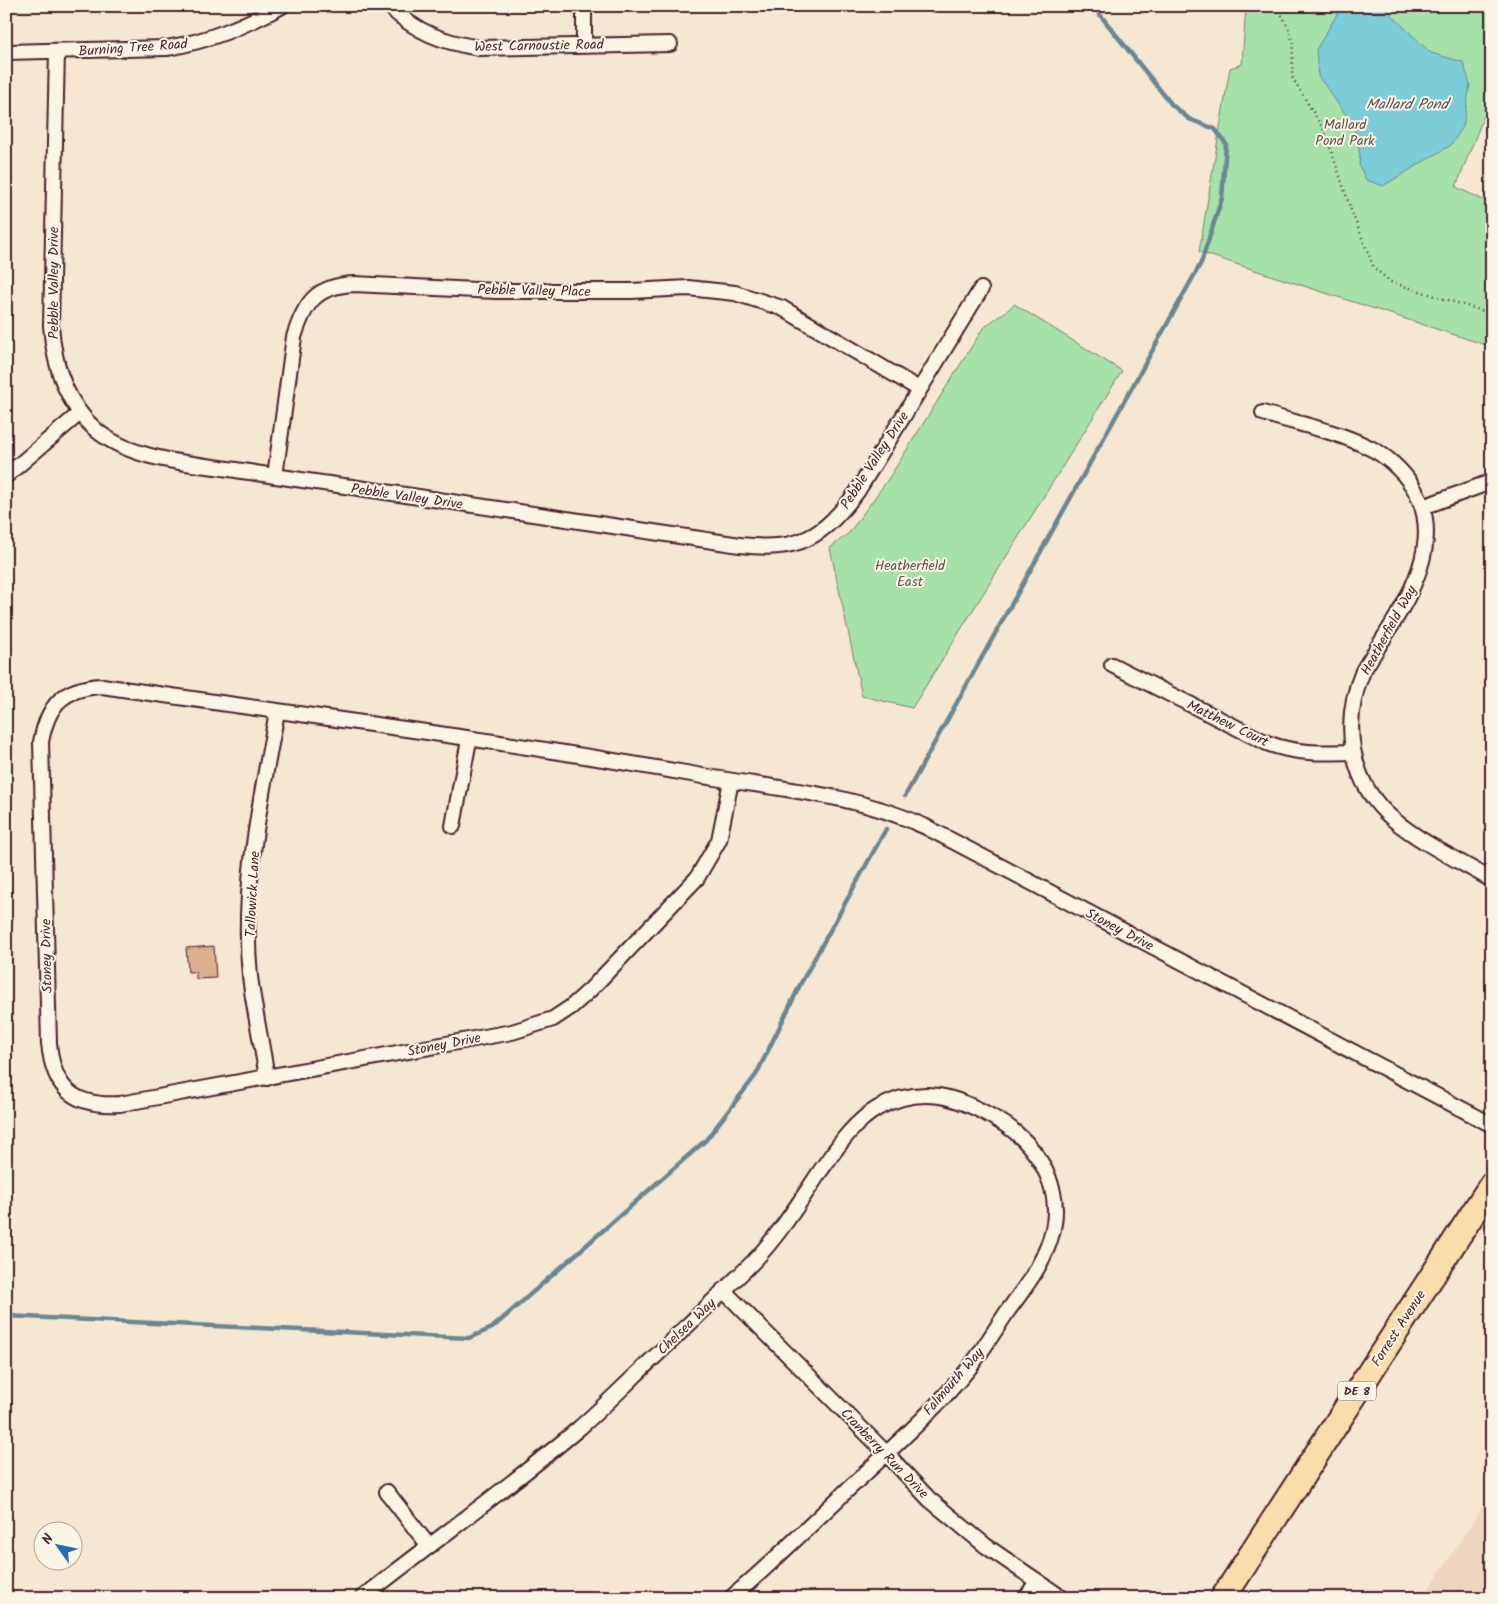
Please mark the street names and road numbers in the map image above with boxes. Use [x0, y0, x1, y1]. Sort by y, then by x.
street label: Burning Tree Road [78, 33, 189, 63]
street label: West Carnoustie Road [474, 34, 605, 58]
street label: Pebble Valley Drive [43, 226, 65, 339]
street label: Pebble Valley Place [477, 279, 592, 303]
street label: Pebble Valley Drive [835, 407, 915, 514]
street label: Pebble Valley Drive [350, 478, 465, 516]
street label: Heatherfield Way [1355, 581, 1423, 680]
street label: Matthew Court [1183, 695, 1273, 754]
street label: Tallowick Lane [240, 850, 266, 938]
street label: Stoney Drive [1082, 903, 1158, 957]
street label: Stoney Drive [35, 918, 59, 993]
street label: Stoney Drive [406, 1027, 483, 1063]
street label: Forrest Avenue [1366, 1285, 1432, 1371]
street label: Chelsea Way [652, 1293, 721, 1360]
street label: Falmouth Way [918, 1342, 990, 1421]
road number: DE 8 [1338, 1382, 1376, 1400]
street label: Cranberry Run Drive [835, 1403, 934, 1505]

